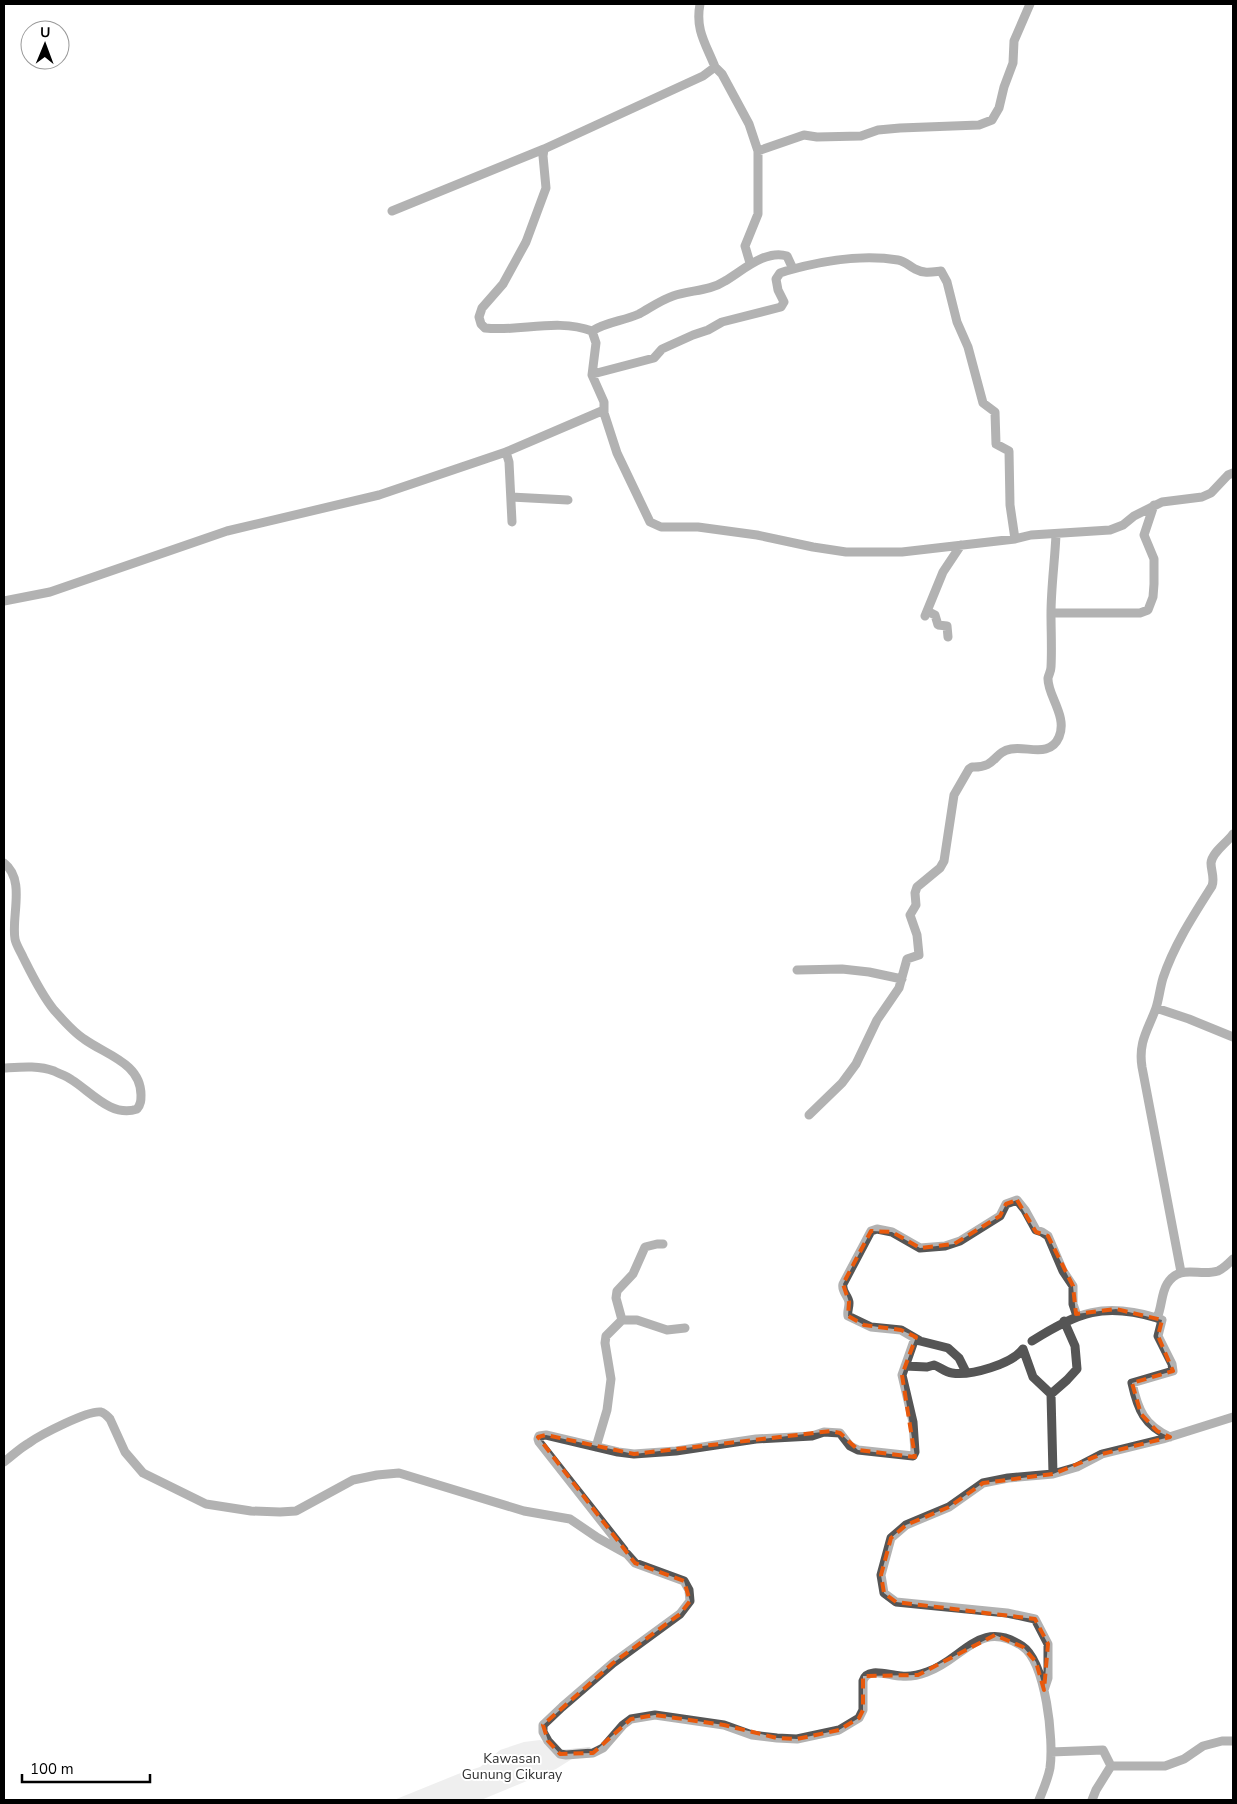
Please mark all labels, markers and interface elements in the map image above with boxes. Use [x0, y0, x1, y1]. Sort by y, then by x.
north arrow [20, 20, 70, 70]
text: U [40, 23, 51, 42]
park label: Kawasan Gunung Cikuray [462, 1749, 563, 1784]
scale bar [22, 1752, 150, 1784]
text: 100 m [30, 1759, 74, 1779]

